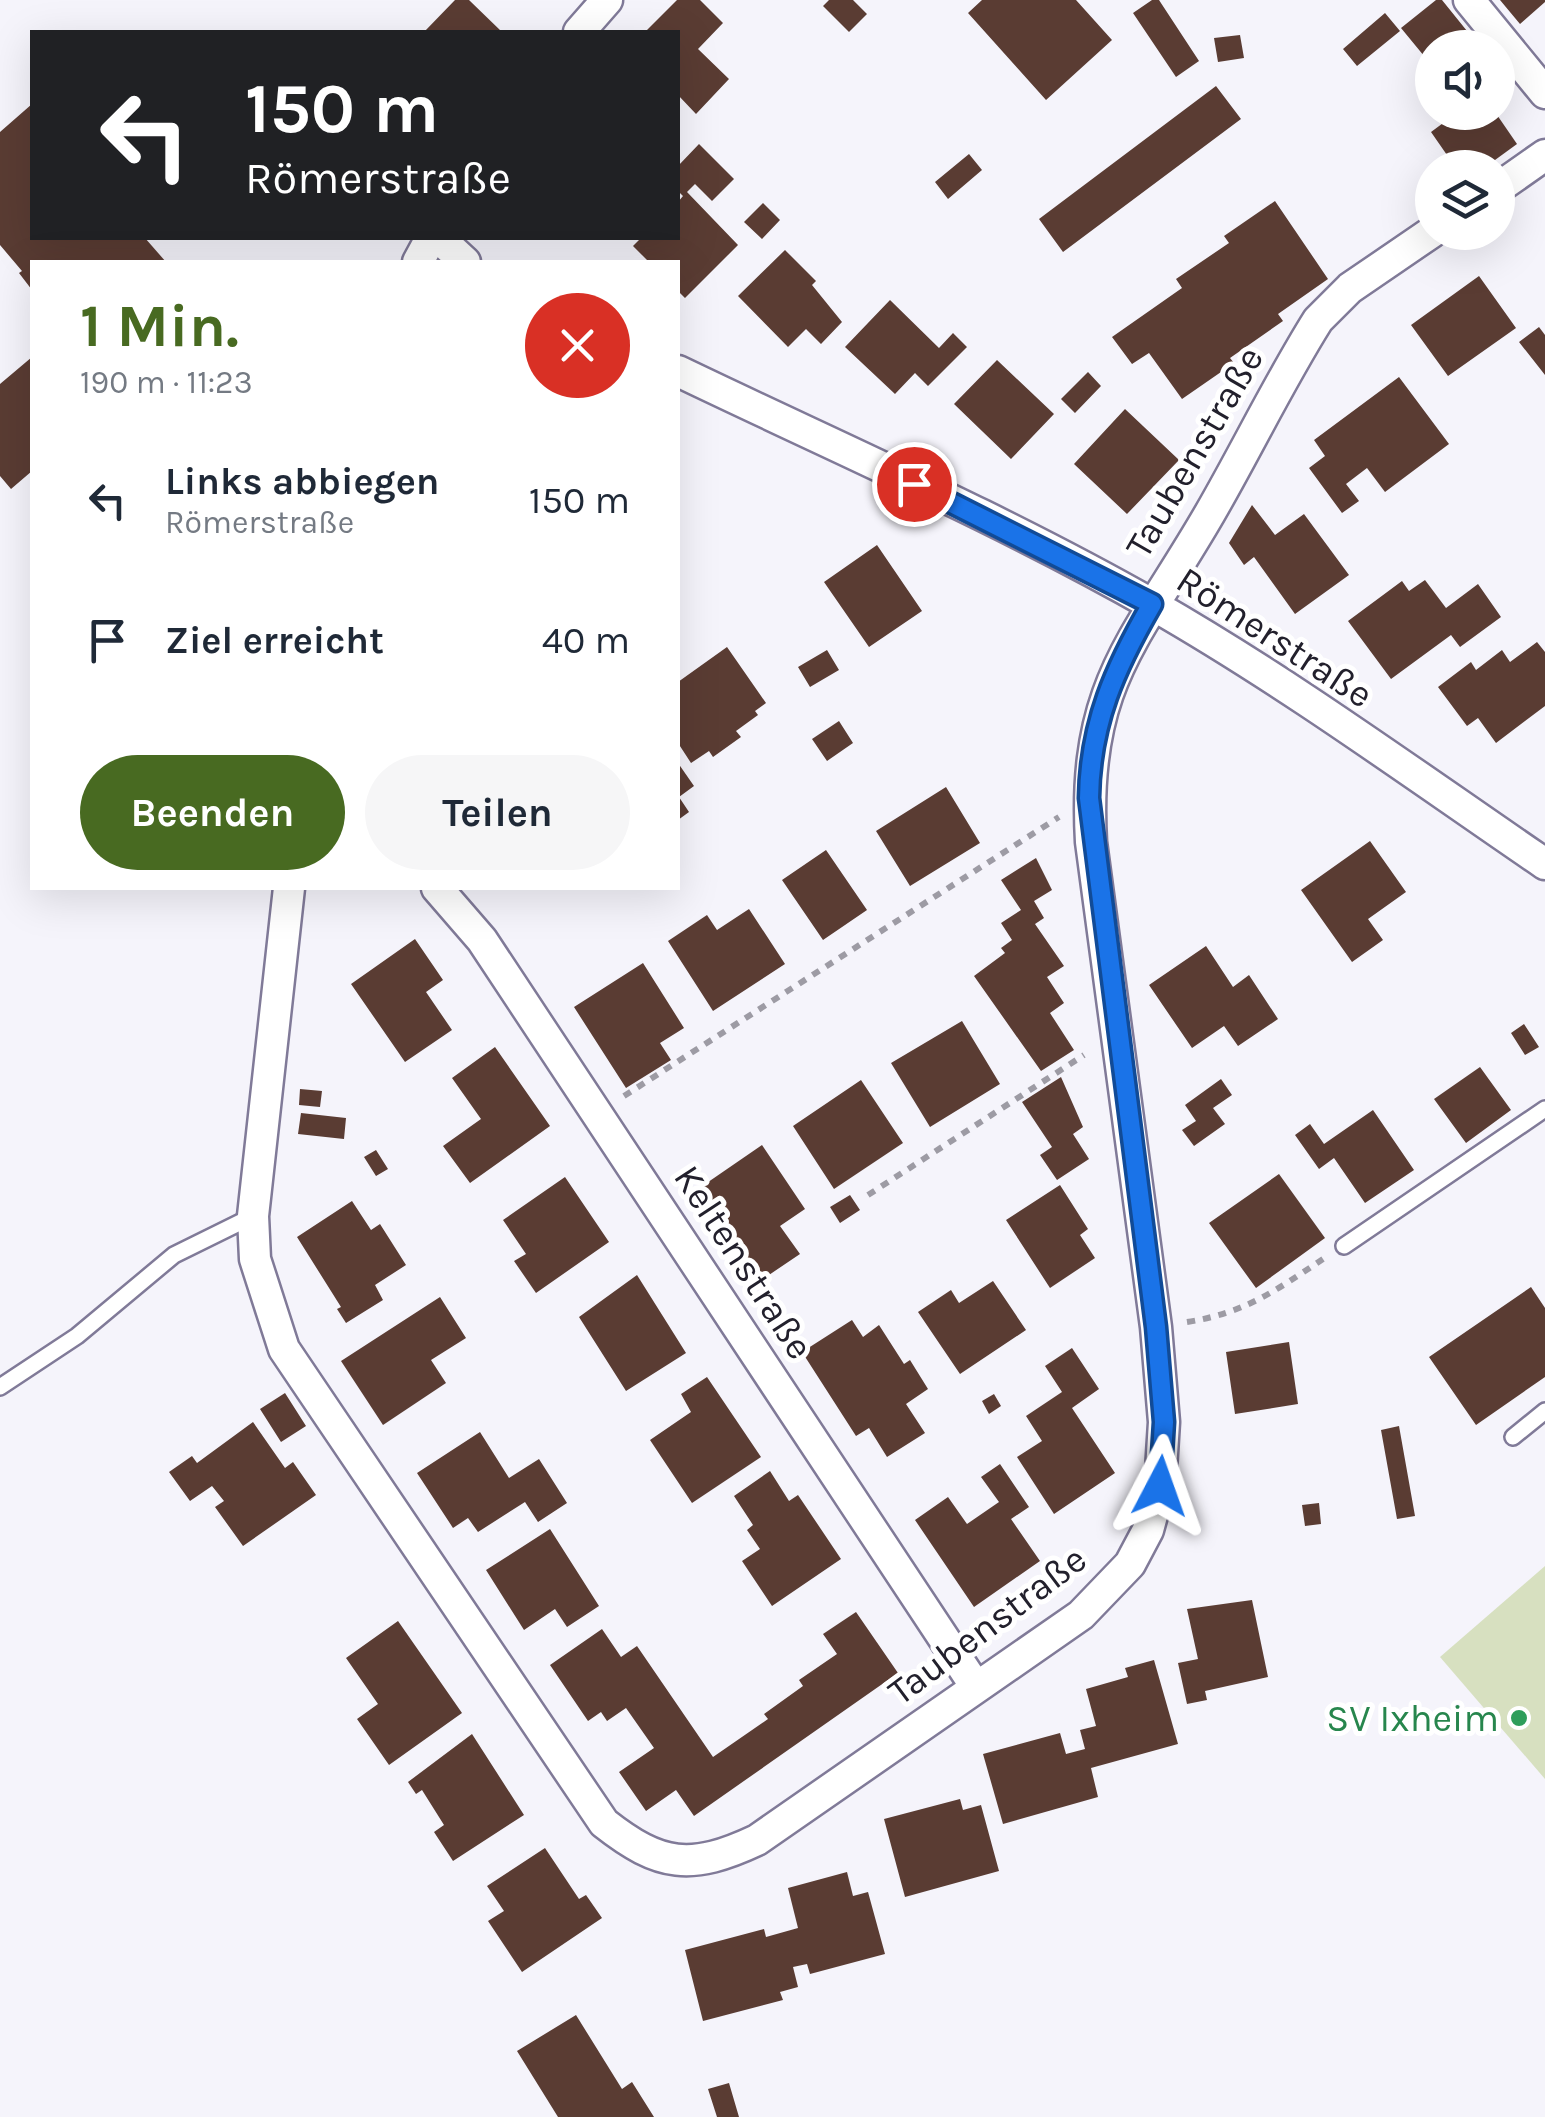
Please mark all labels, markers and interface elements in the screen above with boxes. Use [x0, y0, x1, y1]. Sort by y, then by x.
map controls [1415, 30, 1515, 250]
button: sound [1415, 30, 1515, 130]
text: 150 m [245, 68, 439, 150]
icon: left [80, 70, 210, 200]
button: layers [1415, 150, 1515, 250]
text: Römerstraße [245, 152, 511, 204]
text: 1 Min. [80, 291, 239, 361]
button: close [525, 293, 630, 398]
street label: Taubenstraße [1116, 339, 1273, 566]
text: 190 m · 11:23 [80, 364, 253, 401]
pin [872, 442, 957, 527]
icon: arrive [887, 457, 942, 512]
text: Links abbiegen [165, 459, 439, 504]
icon: left [80, 473, 135, 528]
text: 150 m [529, 478, 630, 523]
text: Römerstraße [165, 504, 354, 541]
street label: Römerstraße [1168, 557, 1381, 717]
icon: arrive [80, 613, 135, 668]
text: Ziel erreicht [165, 618, 384, 663]
text: 40 m [542, 618, 630, 663]
button: Beenden [80, 755, 345, 870]
button: Teilen [365, 755, 630, 870]
street label: Keltenstraße [664, 1157, 823, 1368]
position arrow [1108, 1434, 1212, 1538]
street label: Taubenstraße [879, 1536, 1095, 1714]
place label: SV Ixheim [1326, 1696, 1499, 1741]
marker: SV Ixheim [1508, 1707, 1530, 1729]

